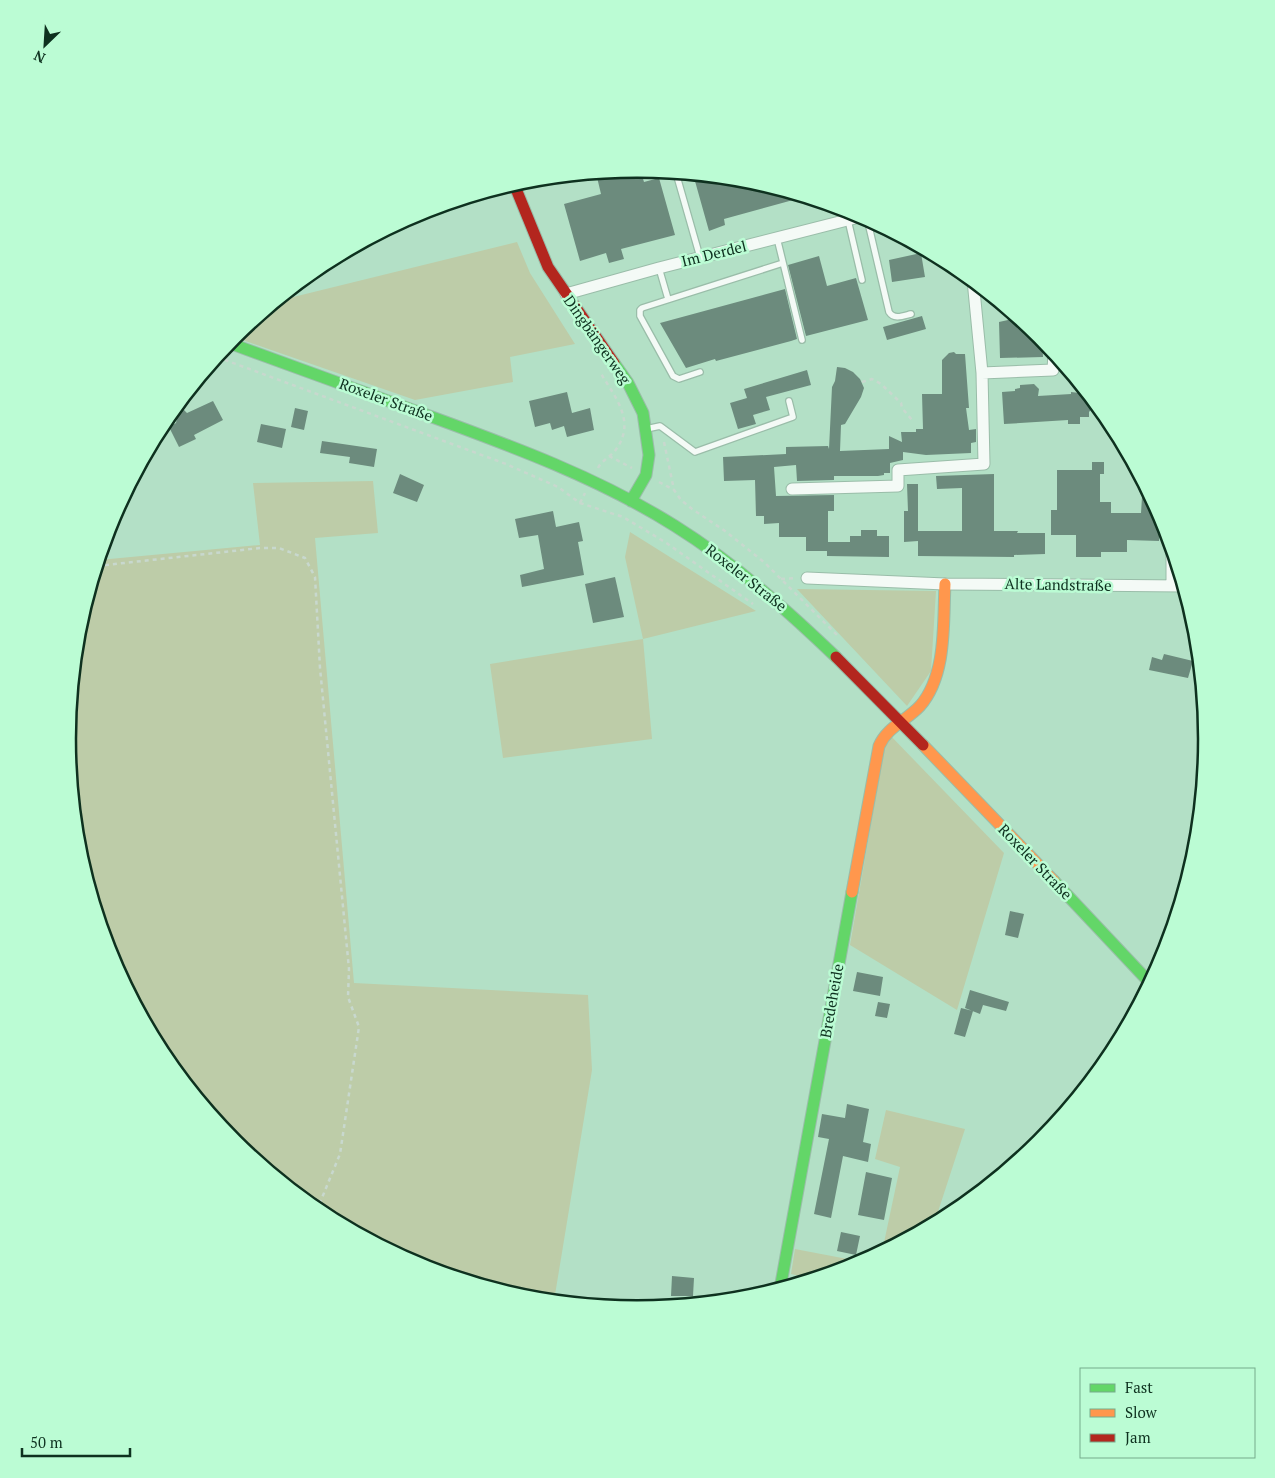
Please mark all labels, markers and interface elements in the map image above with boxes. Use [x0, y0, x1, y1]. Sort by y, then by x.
north arrow [20, 20, 70, 70]
text: N [30, 46, 48, 68]
street label: Im Derdel [679, 235, 748, 271]
street label: Dingbängerweg [560, 291, 637, 389]
street label: Roxeler Straße [337, 373, 436, 425]
street label: Roxeler Straße [702, 539, 791, 615]
street label: Alte Landstraße [1004, 573, 1112, 595]
street label: Roxeler Straße [994, 819, 1077, 904]
street label: Bredeheide [815, 962, 847, 1040]
legend [1080, 1368, 1255, 1458]
text: Fast [1125, 1377, 1153, 1397]
text: Slow [1125, 1402, 1158, 1422]
scale bar [22, 1426, 130, 1458]
text: Jam [1125, 1427, 1151, 1447]
text: 50 m [30, 1432, 63, 1452]

